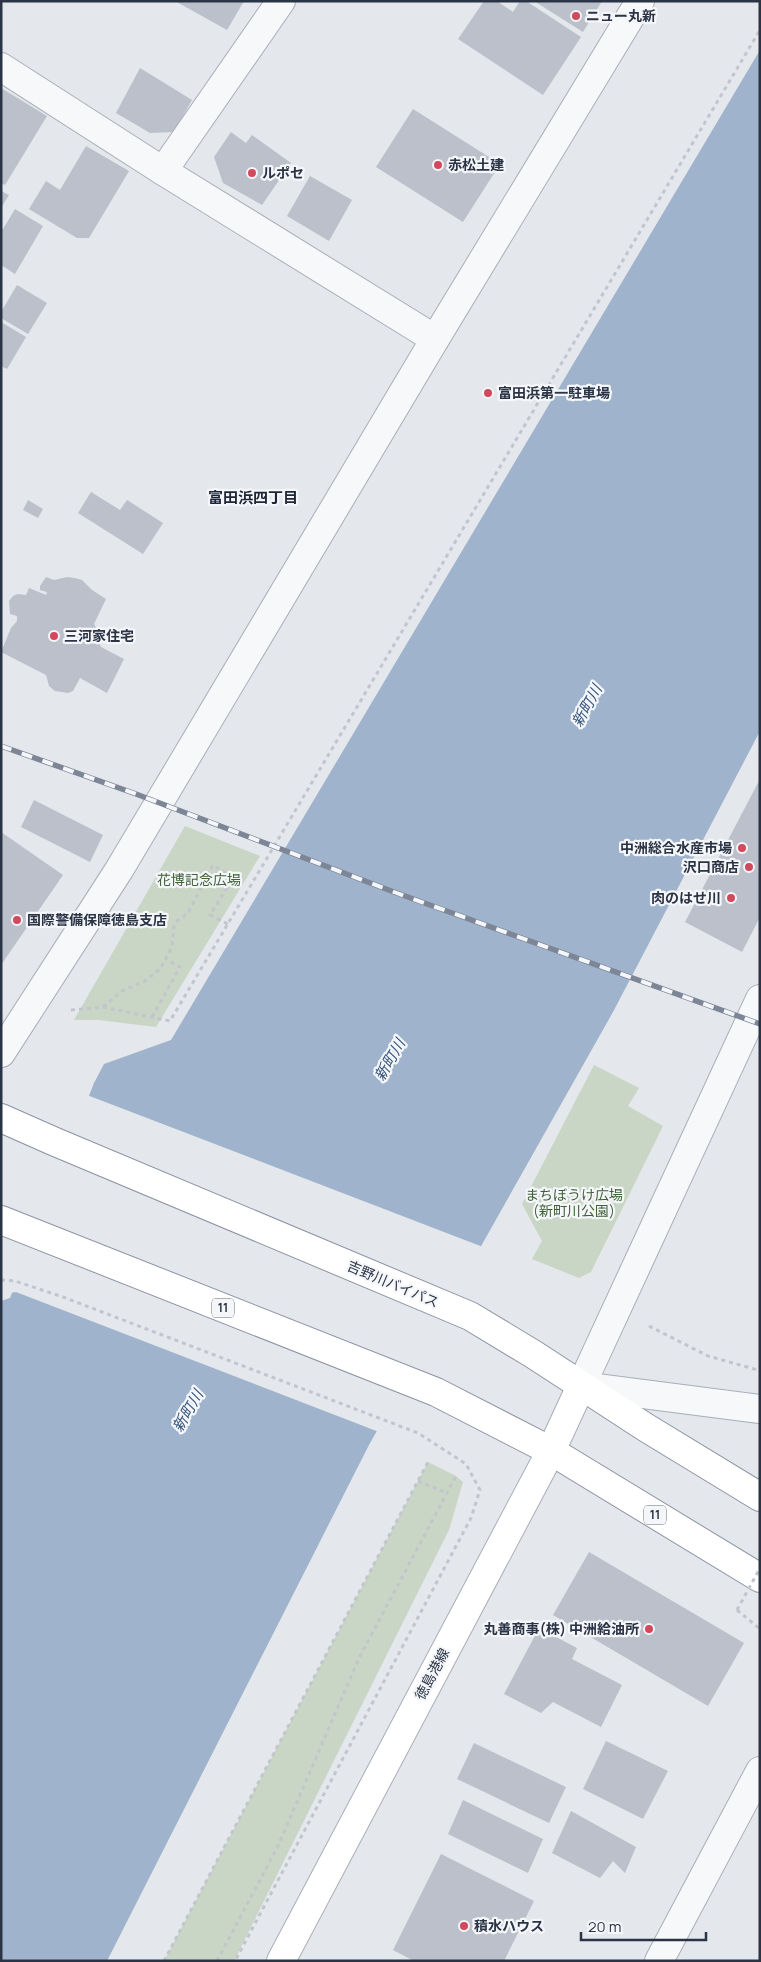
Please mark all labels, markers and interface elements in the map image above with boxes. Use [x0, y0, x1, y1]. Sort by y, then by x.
place label: ニュー丸新 [586, 6, 656, 25]
marker: ニュー丸新 [570, 10, 582, 22]
place label: 赤松土建 [448, 155, 504, 174]
marker: 赤松土建 [432, 159, 444, 171]
place label: ルポセ [262, 163, 304, 182]
marker: ルポセ [246, 167, 258, 179]
place label: 富田浜第一駐車場 [498, 383, 610, 402]
marker: 富田浜第一駐車場 [482, 387, 494, 399]
district label: 富田浜四丁目 [208, 487, 298, 508]
place label: 三河家住宅 [64, 626, 134, 645]
marker: 三河家住宅 [48, 630, 60, 642]
water label: 新町川 [566, 679, 608, 731]
place label: 中洲総合水産市場 [620, 838, 732, 857]
marker: 中洲総合水産市場 [736, 842, 748, 854]
place label: 沢口商店 [683, 857, 739, 876]
marker: 沢口商店 [743, 861, 755, 873]
park label: 花博記念広場 [157, 870, 241, 889]
place label: 肉のはせ川 [651, 888, 721, 907]
marker: 肉のはせ川 [725, 892, 737, 904]
place label: 国際警備保障徳島支店 [27, 910, 167, 929]
marker: 国際警備保障徳島支店 [11, 914, 23, 926]
water label: 新町川 [369, 1033, 411, 1084]
park label: まちぼうけ広場 (新町川公園) [525, 1185, 623, 1220]
street label: 吉野川バイパス [345, 1256, 442, 1311]
road number: 11 [212, 1299, 234, 1318]
water label: 新町川 [167, 1384, 209, 1435]
road number: 11 [644, 1506, 666, 1524]
place label: 丸善商事(株) 中洲給油所 [484, 1619, 639, 1638]
marker: 丸善商事(株) 中洲給油所 [643, 1623, 655, 1635]
street label: 徳島港線 [410, 1645, 453, 1703]
scale bar [581, 1910, 706, 1942]
place label: 積水ハウス [474, 1916, 544, 1935]
text: 20 m [588, 1916, 621, 1937]
marker: 積水ハウス [458, 1920, 470, 1932]

